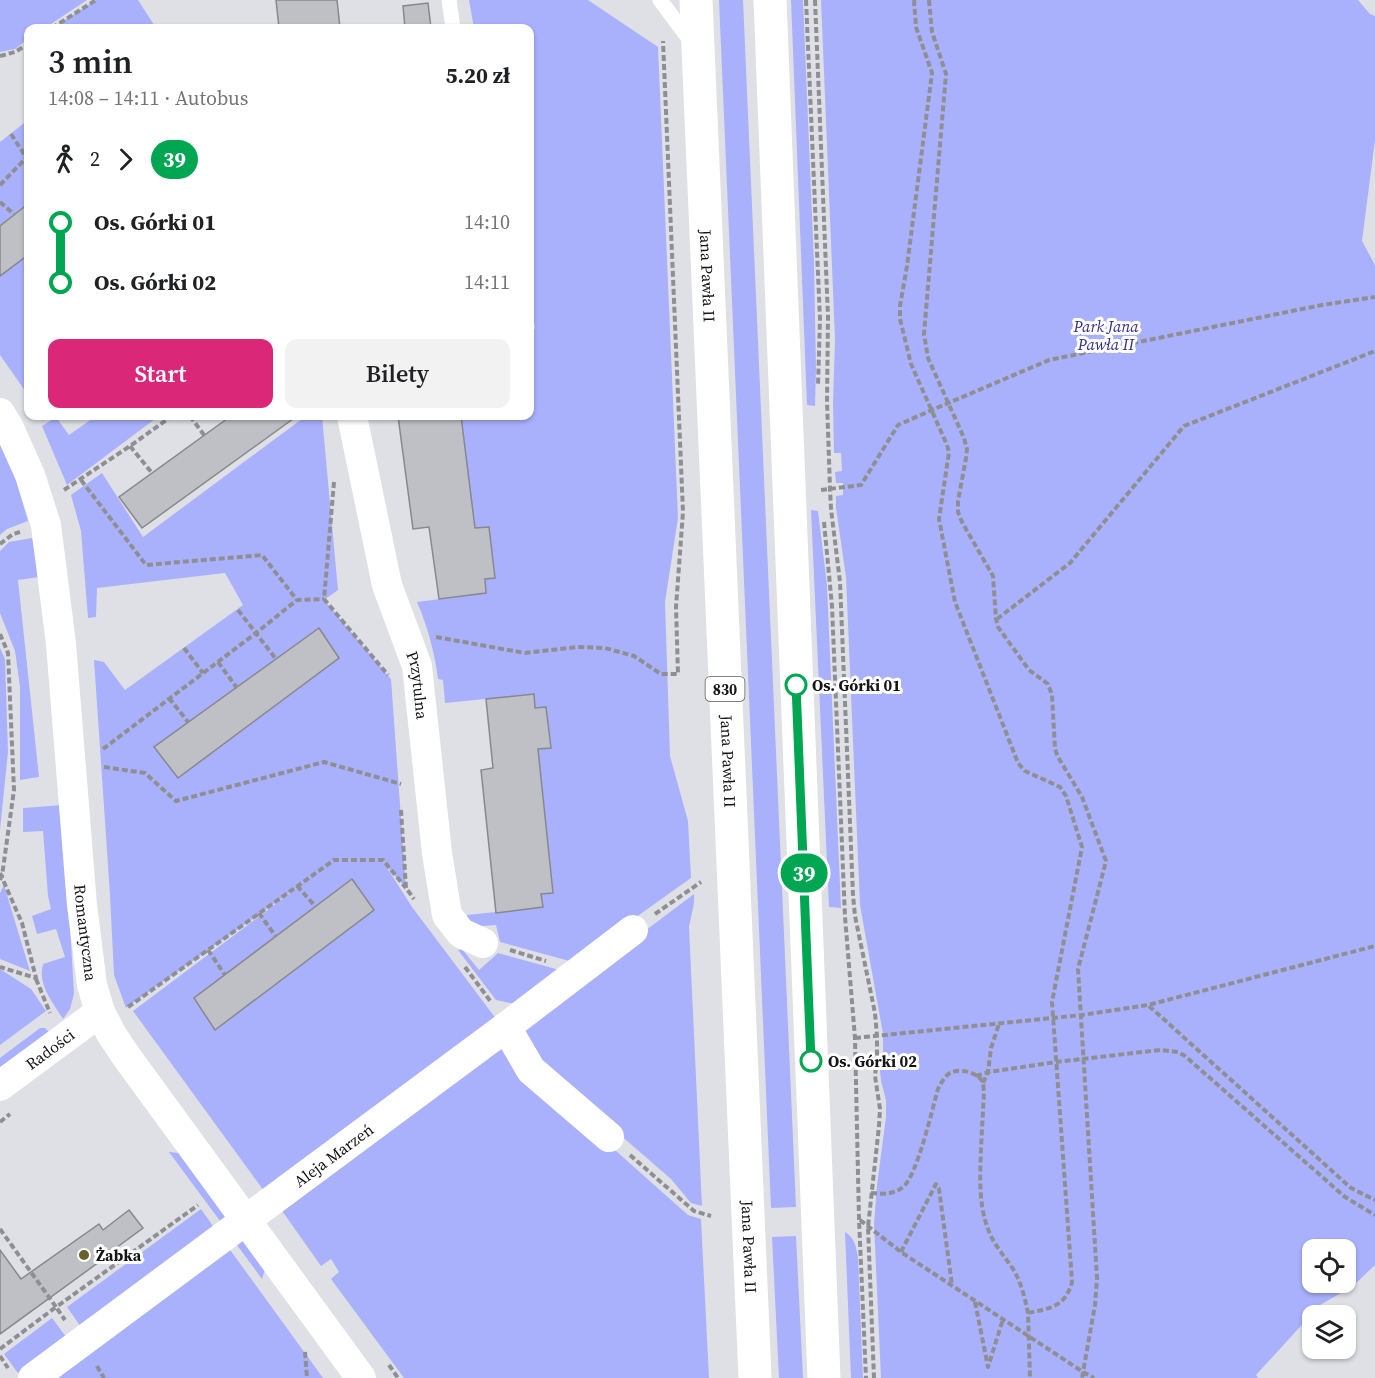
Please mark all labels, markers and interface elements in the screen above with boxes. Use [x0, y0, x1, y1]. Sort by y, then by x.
text: 3 min [48, 39, 133, 84]
text: 5.20 zł [446, 60, 510, 90]
text: 14:08 – 14:11 · Autobus [48, 84, 248, 112]
icon: walk [48, 143, 81, 176]
icon: forward [109, 143, 142, 176]
text: 2 [90, 145, 100, 173]
text: 39 [163, 145, 186, 174]
text: Os. Górki 01 [94, 207, 216, 237]
text: 14:10 [464, 208, 510, 236]
street label: Jana Pawła II [695, 228, 721, 323]
text: Os. Górki 02 [94, 267, 216, 297]
text: 14:11 [464, 268, 510, 296]
park label: Park Jana Pawła II [1072, 315, 1139, 355]
button: Start [48, 339, 273, 408]
button: Bilety [285, 339, 510, 408]
street label: Przytulna [401, 648, 434, 721]
marker: Os. Górki 01 [785, 674, 807, 696]
place label: Os. Górki 01 [812, 674, 901, 696]
road number: 830 [706, 677, 744, 701]
street label: Jana Pawła II [716, 713, 742, 808]
line badge: 39 [777, 854, 831, 892]
text: 39 [793, 859, 815, 888]
street label: Romantyczna [69, 883, 102, 983]
street label: Radości [21, 1023, 79, 1075]
marker: Os. Górki 02 [800, 1050, 822, 1072]
place label: Os. Górki 02 [828, 1050, 917, 1072]
street label: Aleja Marzeń [289, 1118, 378, 1192]
street label: Jana Pawła II [736, 1199, 762, 1294]
map controls [1302, 1239, 1356, 1359]
button: locate [1302, 1239, 1356, 1293]
place label: Żabka [96, 1244, 142, 1266]
marker: Żabka [77, 1248, 91, 1262]
button: layers [1302, 1305, 1356, 1359]

